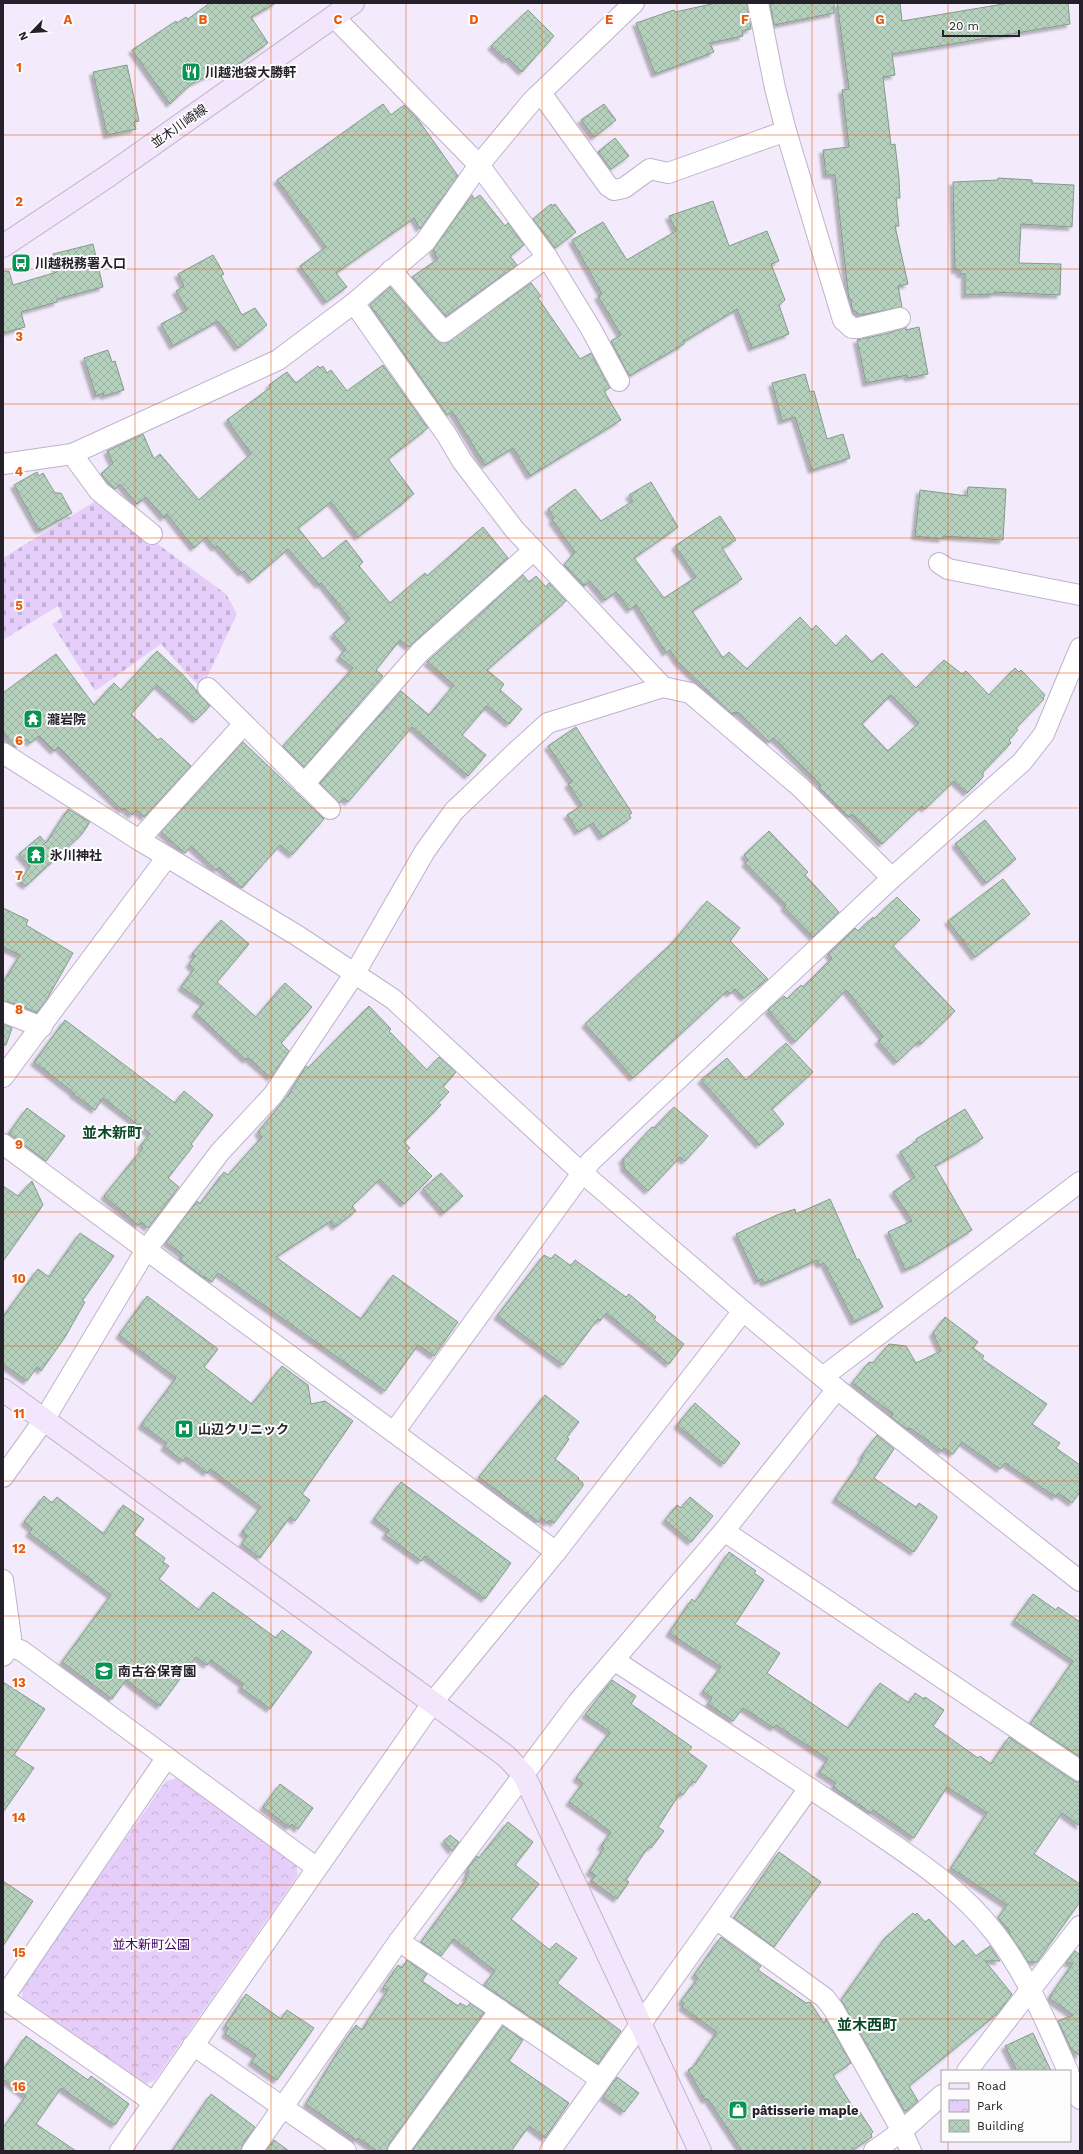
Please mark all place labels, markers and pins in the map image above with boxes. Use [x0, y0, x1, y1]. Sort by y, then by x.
restaurant icon: 川越池袋大勝軒 [180, 61, 202, 83]
place label: 川越池袋大勝軒 [205, 65, 296, 80]
bus stop icon: 川越税務署入口 [10, 252, 32, 274]
place label: 川越税務署入口 [35, 256, 126, 271]
temple icon: 瀧岩院 [22, 708, 44, 730]
place label: 瀧岩院 [47, 712, 86, 727]
temple icon: 氷川神社 [25, 844, 47, 866]
place label: 氷川神社 [50, 848, 102, 863]
hospital icon: 山辺クリニック [173, 1418, 195, 1440]
place label: 山辺クリニック [198, 1422, 289, 1437]
school or university icon: 南古谷保育園 [93, 1660, 115, 1682]
place label: 南古谷保育園 [118, 1664, 196, 1679]
shop icon: pâtisserie maple [727, 2099, 749, 2121]
place label: pâtisserie maple [752, 2103, 859, 2118]

